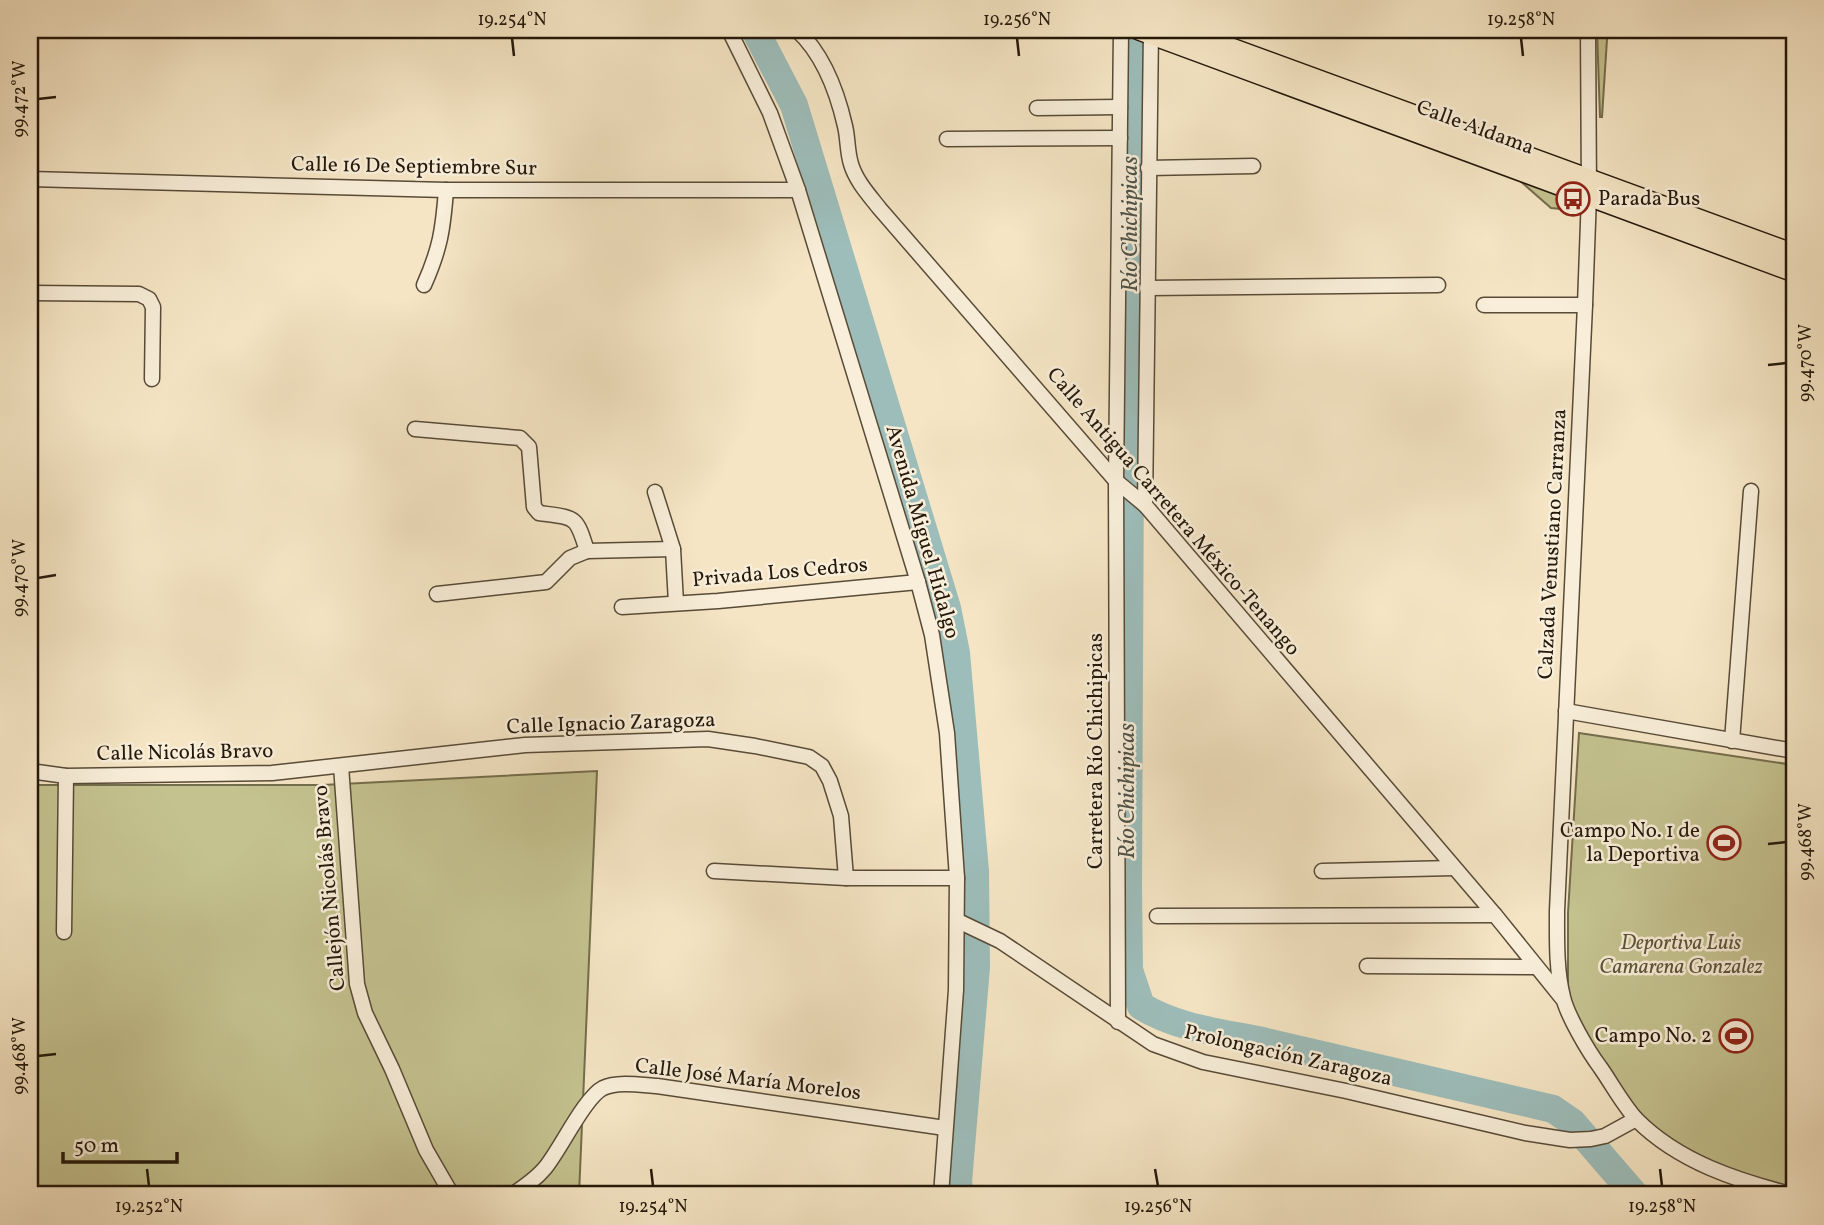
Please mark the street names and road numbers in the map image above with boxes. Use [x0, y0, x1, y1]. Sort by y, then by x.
street label: Calle Aldama [1412, 93, 1538, 163]
street label: Calle 16 De Septiembre Sur [291, 150, 537, 184]
street label: Calle Antigua Carretera México-Tenango [1039, 361, 1307, 663]
street label: Calzada Venustiano Carranza [1531, 408, 1575, 680]
street label: Avenida Miguel Hidalgo [878, 422, 966, 642]
street label: Privada Los Cedros [691, 551, 869, 595]
street label: Carretera Río Chichipicas [1082, 633, 1111, 869]
street label: Calle Ignacio Zaragoza [506, 706, 716, 742]
street label: Calle Nicolás Bravo [96, 737, 274, 769]
street label: Callejón Nicolás Bravo [307, 784, 353, 992]
street label: Prolongación Zaragoza [1181, 1018, 1395, 1094]
street label: Calle José María Morelos [633, 1052, 863, 1108]

